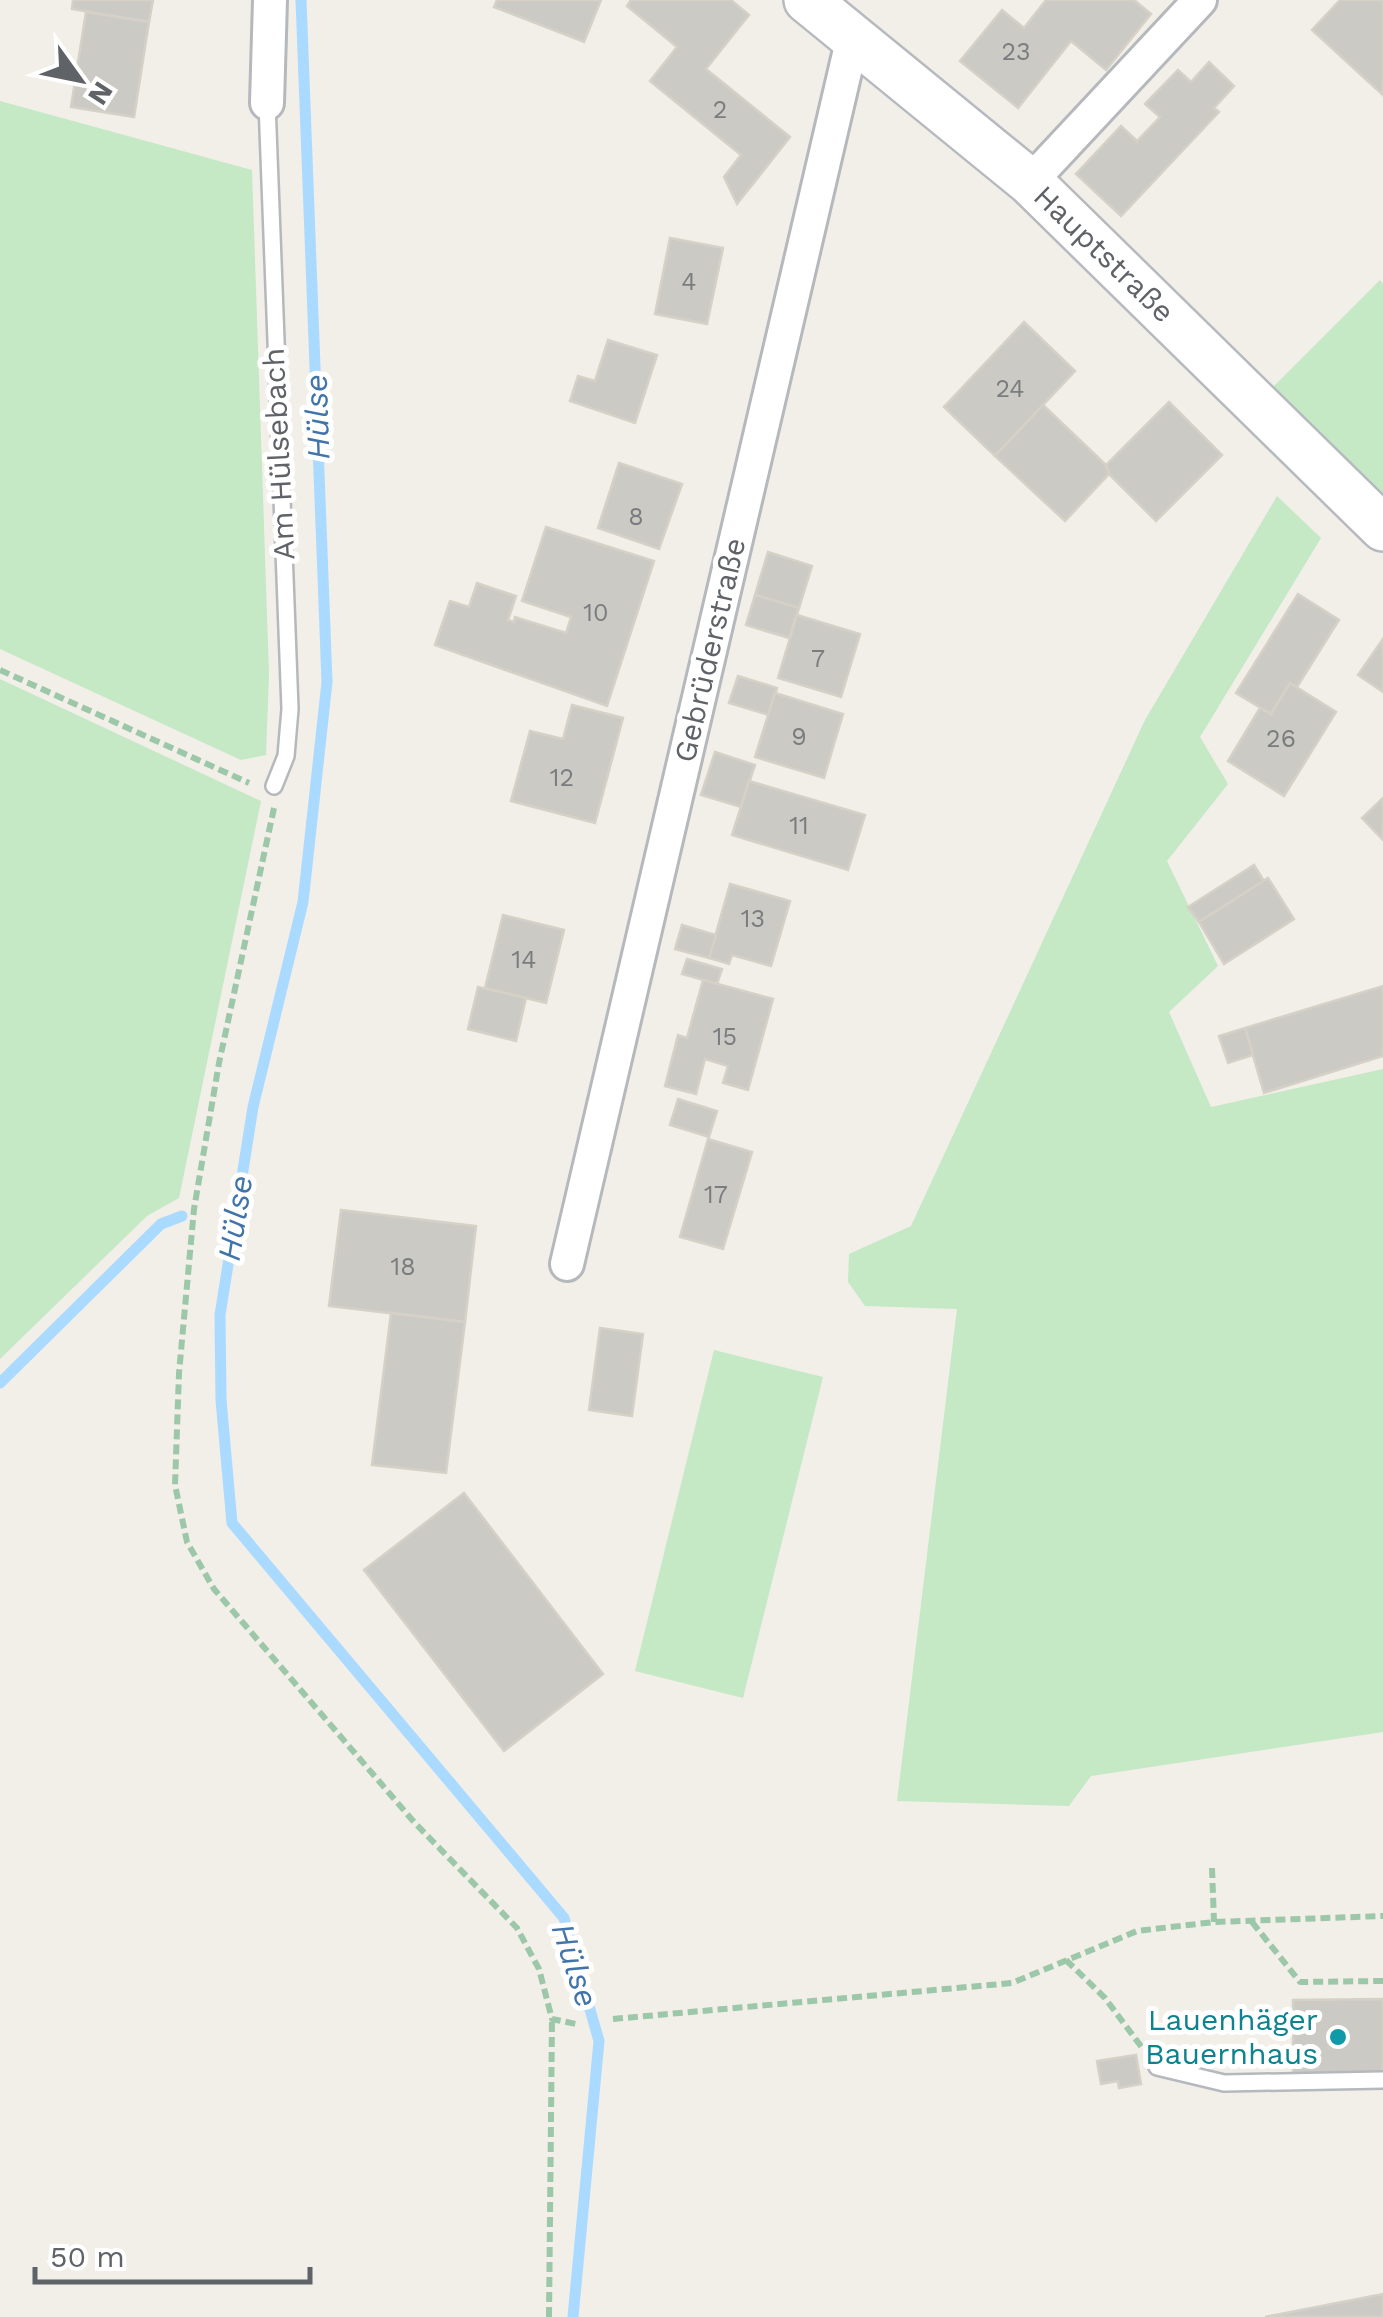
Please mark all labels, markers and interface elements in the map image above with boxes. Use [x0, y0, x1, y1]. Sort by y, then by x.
north arrow [30, 30, 130, 130]
house number: 23 [1001, 37, 1031, 66]
text: N [81, 76, 120, 111]
house number: 2 [713, 95, 727, 124]
street label: Hauptstraße [1027, 178, 1182, 329]
house number: 4 [681, 267, 697, 296]
street label: Am Hülsebach [255, 347, 302, 561]
water label: Hülse [297, 373, 337, 461]
house number: 24 [995, 374, 1025, 403]
house number: 8 [628, 502, 644, 531]
street label: Gebrüderstraße [667, 534, 752, 766]
house number: 10 [583, 598, 609, 627]
house number: 7 [811, 644, 825, 673]
house number: 9 [791, 722, 807, 751]
house number: 26 [1266, 724, 1296, 753]
house number: 12 [550, 763, 574, 792]
house number: 11 [789, 811, 809, 840]
house number: 13 [741, 904, 765, 933]
house number: 14 [511, 945, 537, 974]
house number: 15 [713, 1022, 737, 1051]
water label: Hülse [210, 1173, 260, 1263]
house number: 17 [704, 1180, 728, 1209]
house number: 18 [390, 1252, 416, 1281]
water label: Hülse [544, 1918, 606, 2012]
place label: Lauenhäger Bauernhaus [1145, 2002, 1318, 2071]
marker: Lauenhäger Bauernhaus [1327, 2026, 1349, 2048]
scale bar [35, 2222, 310, 2284]
text: 50 m [50, 2239, 125, 2274]

